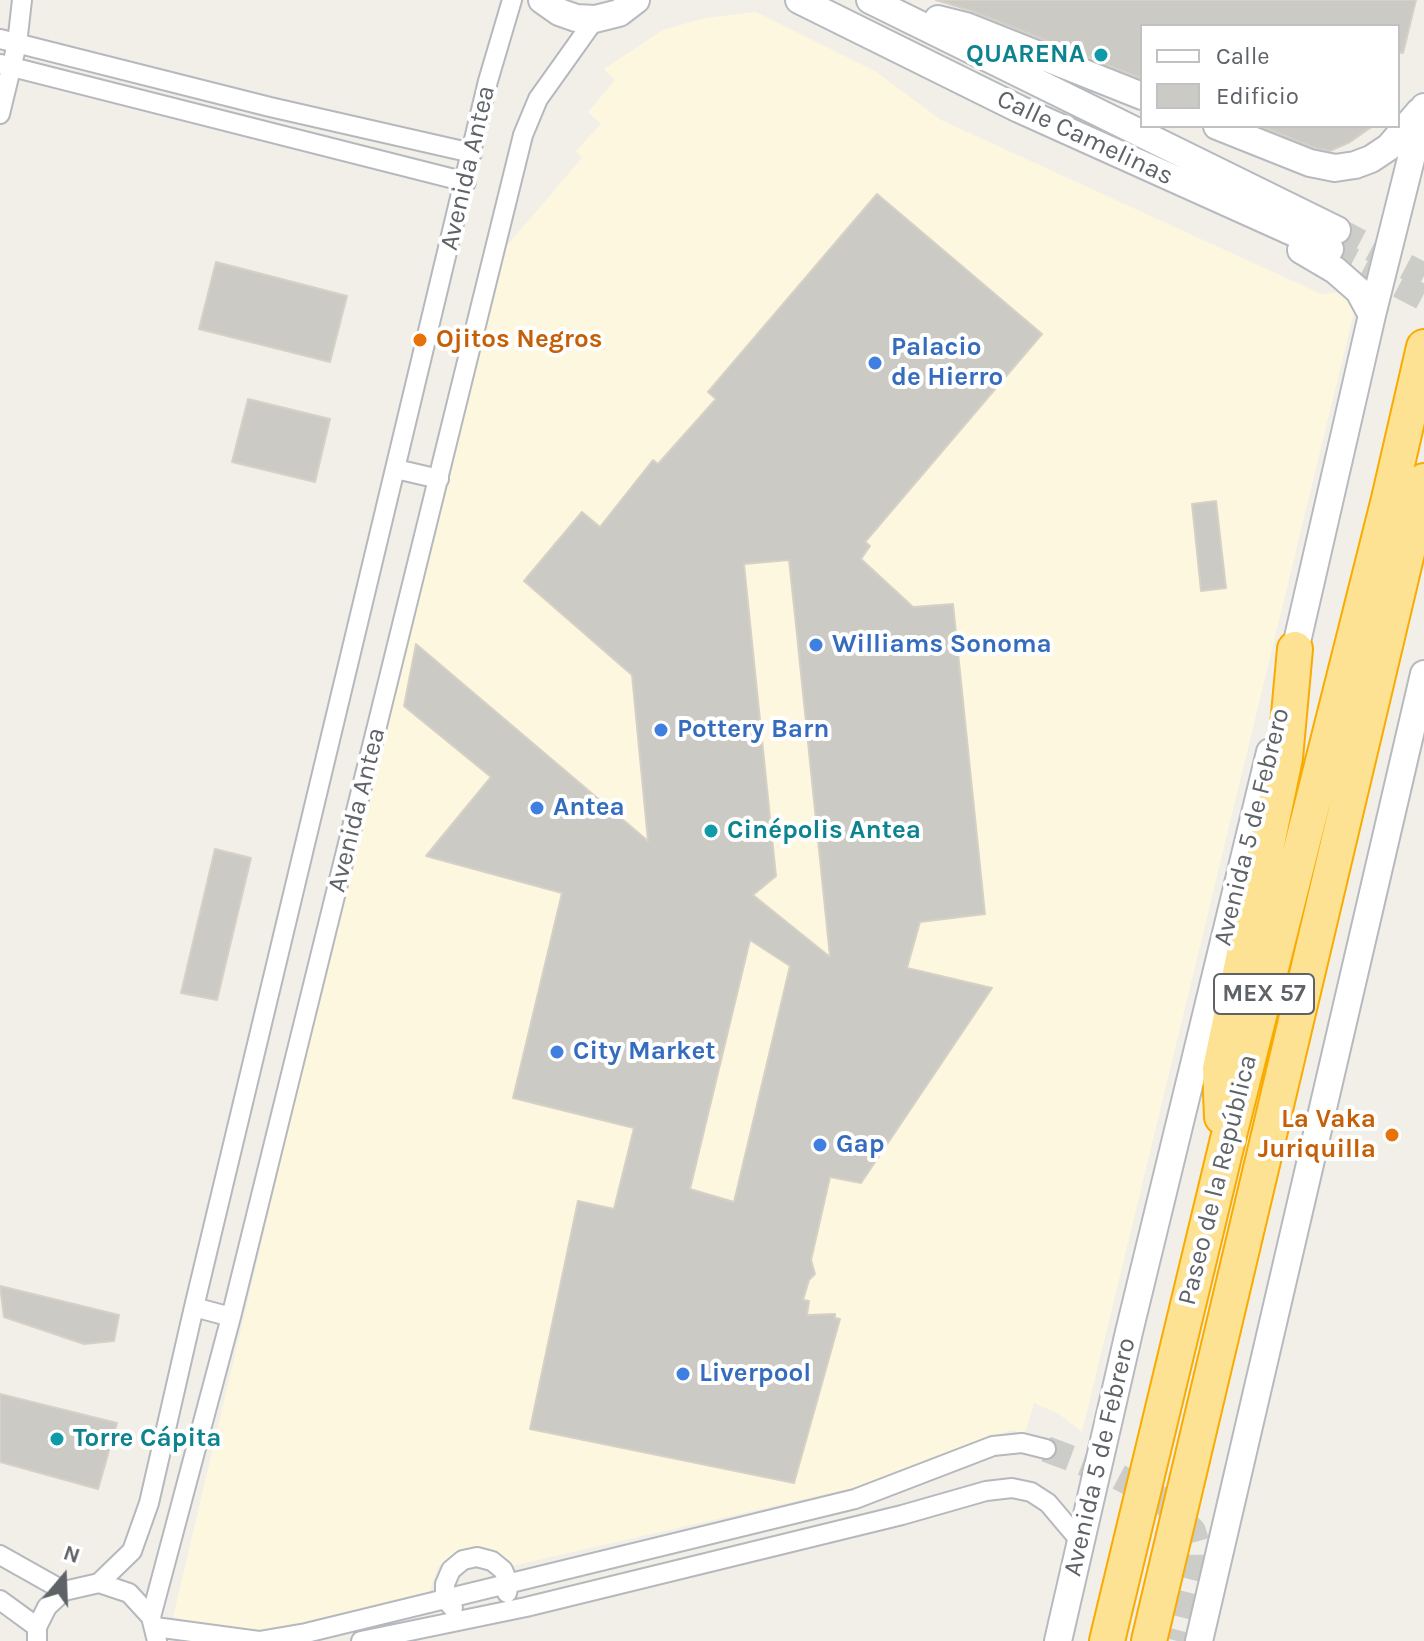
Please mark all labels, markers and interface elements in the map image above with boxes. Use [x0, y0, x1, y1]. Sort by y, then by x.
legend [1140, 24, 1400, 128]
place label: QUARENA [966, 39, 1085, 71]
text: Calle [1216, 42, 1270, 70]
marker: QUARENA [1092, 46, 1110, 64]
text: Edificio [1216, 82, 1299, 110]
street label: Avenida Antea [434, 83, 502, 253]
street label: Calle Camelinas [992, 84, 1178, 192]
place label: Ojitos Negros [436, 324, 602, 356]
marker: Ojitos Negros [411, 331, 429, 349]
place label: Palacio de Hierro [891, 332, 1003, 394]
marker: Palacio de Hierro [866, 354, 884, 372]
place label: Williams Sonoma [832, 629, 1052, 661]
marker: Williams Sonoma [807, 636, 825, 654]
street label: Avenida 5 de Febrero [1207, 705, 1297, 949]
place label: Pottery Barn [677, 714, 829, 746]
marker: Pottery Barn [652, 721, 670, 739]
street label: Avenida Antea [322, 725, 392, 895]
place label: Antea [553, 792, 625, 824]
marker: Antea [528, 799, 546, 817]
place label: Cinépolis Antea [727, 815, 921, 847]
marker: Cinépolis Antea [702, 822, 720, 840]
road number: MEX 57 [1214, 974, 1314, 1014]
place label: City Market [573, 1036, 715, 1068]
marker: City Market [548, 1043, 566, 1061]
street label: Paseo de la República [1172, 1051, 1264, 1309]
place label: La Vaka Juriquilla [1258, 1104, 1376, 1166]
marker: La Vaka Juriquilla [1383, 1126, 1401, 1144]
place label: Gap [836, 1129, 885, 1161]
marker: Gap [811, 1136, 829, 1154]
street label: Avenida 5 de Febrero [1057, 1335, 1143, 1579]
place label: Liverpool [699, 1358, 811, 1390]
marker: Liverpool [674, 1365, 692, 1383]
place label: Torre Cápita [73, 1423, 221, 1455]
marker: Torre Cápita [48, 1430, 66, 1448]
north arrow [24, 1537, 104, 1617]
text: N [60, 1539, 84, 1569]

